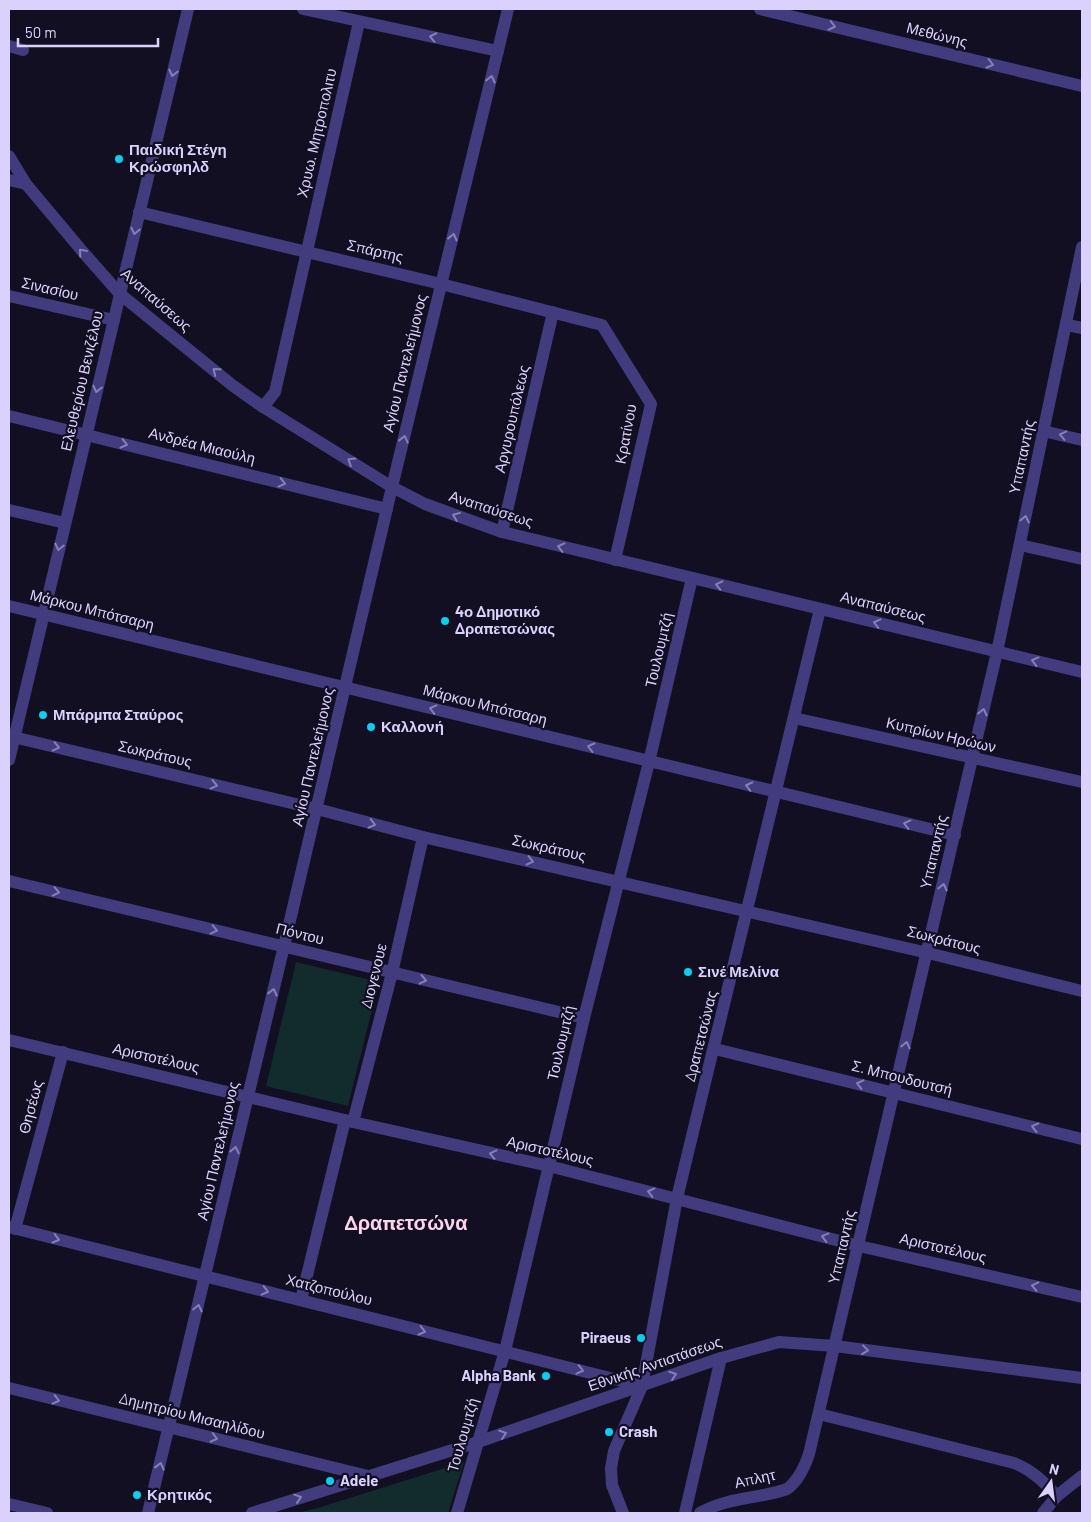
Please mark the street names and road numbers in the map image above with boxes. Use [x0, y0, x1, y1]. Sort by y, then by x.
street label: Μεθώνης [905, 18, 970, 50]
street label: Χρυω. Μητροπολιτυ [292, 66, 340, 199]
street label: Σπάρτης [345, 235, 405, 265]
street label: Αναπαύσεως [118, 264, 196, 335]
street label: Σινασίου [20, 273, 80, 303]
street label: Αγίου Παντελεήμονος [378, 292, 430, 434]
street label: Ελευθερίου Βενιζέλου [56, 309, 106, 453]
street label: Αργυρουπόλεως [490, 363, 532, 474]
street label: Κρατίνου [610, 402, 640, 465]
street label: Υπαπαντής [1004, 418, 1038, 496]
street label: Ανδρέα Μιαούλη [147, 423, 257, 467]
street label: Αναπαύσεως [447, 486, 536, 530]
street label: Μάρκου Μπότσαρη [28, 585, 156, 633]
street label: Αναπαύσεως [839, 587, 928, 625]
street label: Τουλουμτζή [641, 610, 675, 689]
street label: Μάρκου Μπότσαρη [421, 680, 549, 728]
street label: Αγίου Παντελεήμονος [287, 686, 337, 828]
street label: Κυπρίων Ηρώων [885, 713, 998, 755]
street label: Σωκράτους [117, 736, 194, 770]
street label: Υπαπαντής [916, 813, 950, 891]
street label: Σωκράτους [511, 830, 588, 864]
street label: Πόντου [274, 918, 326, 948]
street label: Σωκράτους [906, 921, 983, 957]
street label: Διογενουε [356, 941, 390, 1010]
street label: Δραπετσώνας [680, 988, 720, 1083]
street label: Τουλουμτζή [543, 1003, 577, 1082]
street label: Αριστοτέλους [111, 1038, 201, 1076]
street label: Σ. Μπουδουτσή [850, 1056, 955, 1098]
street label: Θησέως [14, 1078, 46, 1136]
street label: Αγίου Παντελεήμονος [192, 1080, 242, 1222]
street label: Αριστοτέλους [505, 1131, 595, 1169]
street label: Υπαπαντής [824, 1208, 858, 1286]
street label: Αριστοτέλους [898, 1228, 988, 1266]
street label: Χατζοπούλου [284, 1270, 374, 1308]
street label: Εθνικής Αντιστάσεως [585, 1332, 724, 1394]
street label: Δημητρίου Μισαηλίδου [117, 1388, 267, 1442]
street label: Τουλουμτζή [443, 1395, 481, 1474]
street label: Απλητ [733, 1465, 777, 1491]

